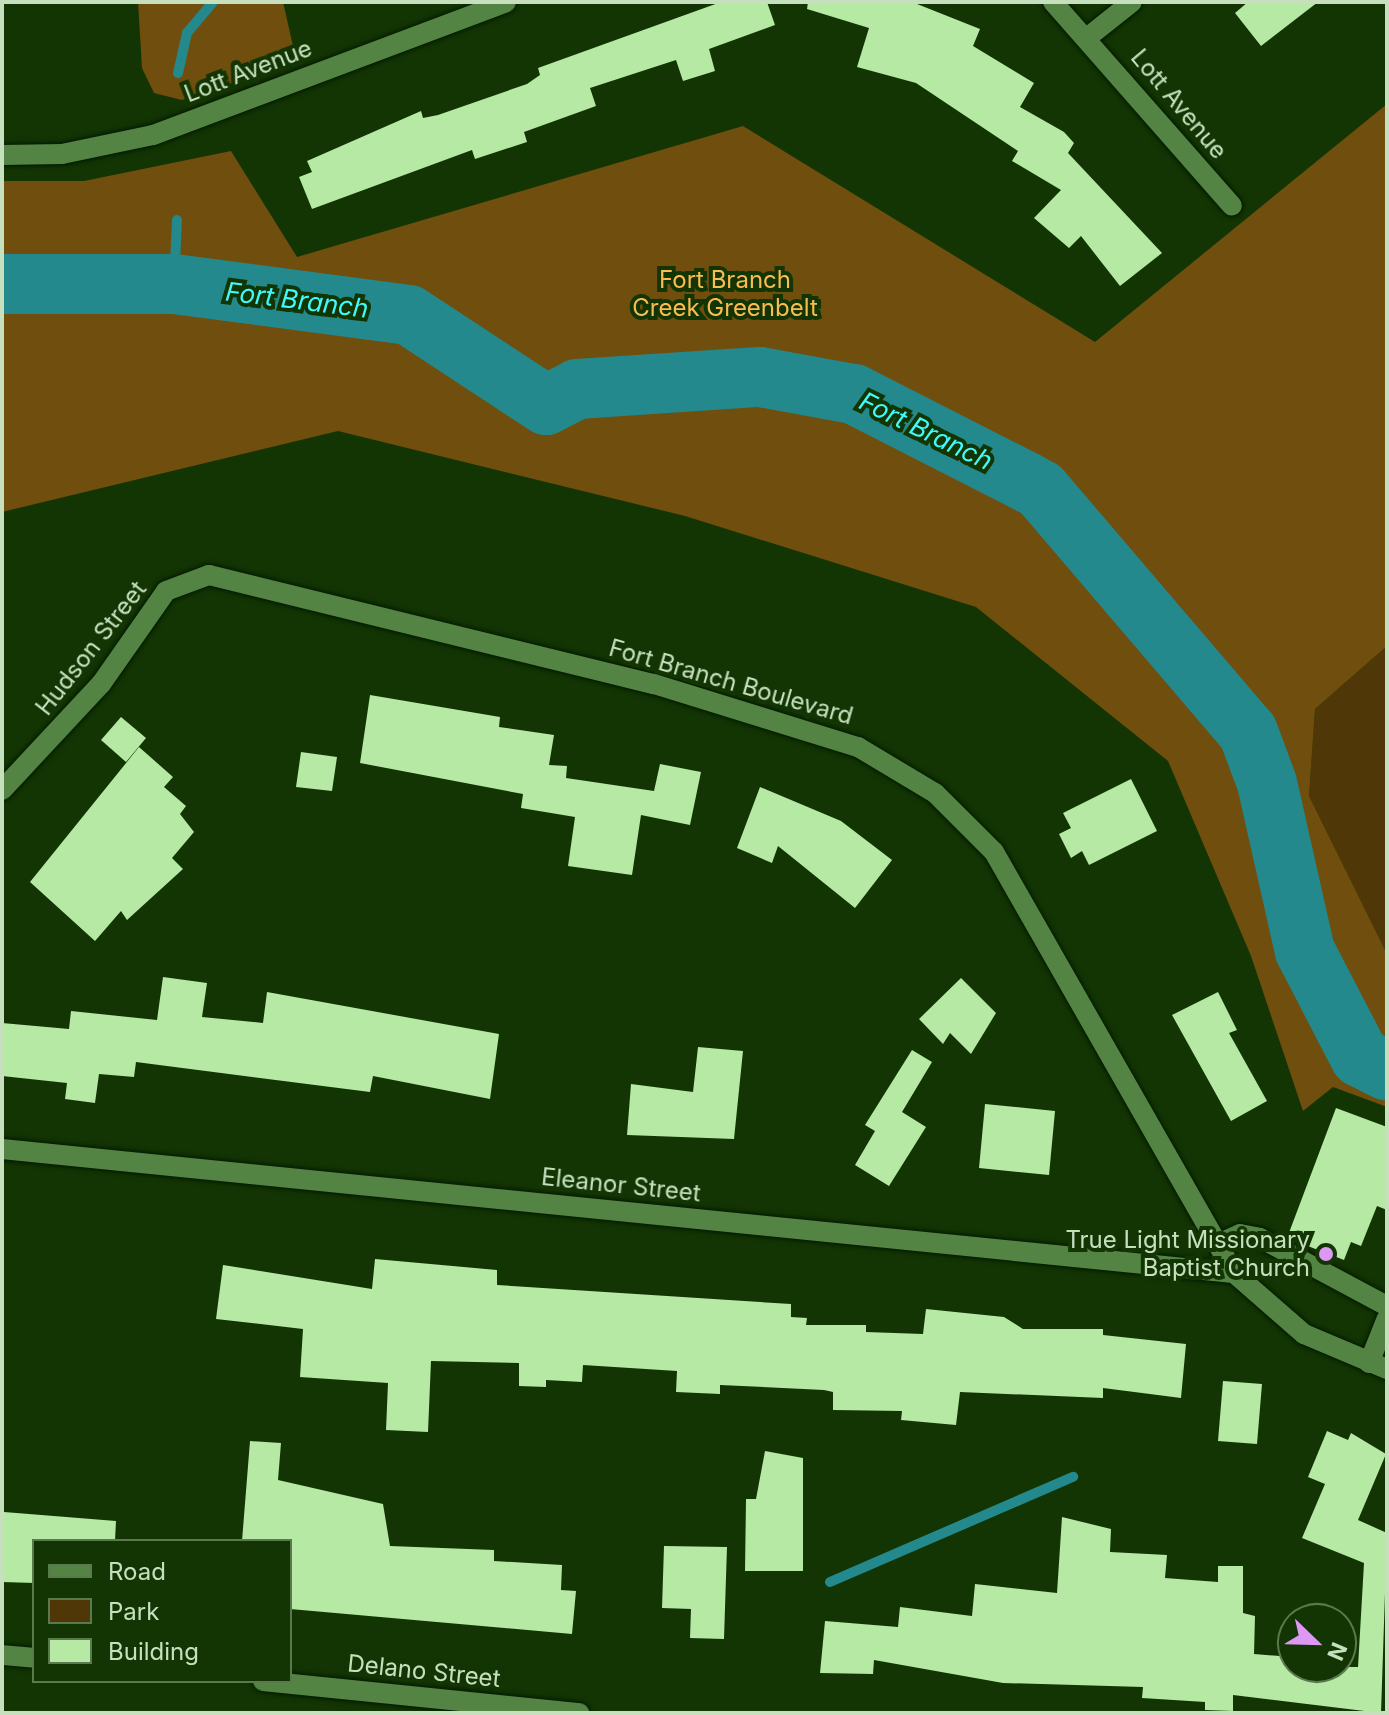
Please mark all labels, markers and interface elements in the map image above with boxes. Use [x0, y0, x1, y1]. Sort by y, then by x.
street label: Lott Avenue [180, 34, 316, 108]
street label: Lott Avenue [1125, 43, 1233, 165]
park label: Fort Branch Creek Greenbelt [632, 266, 818, 322]
water label: Fort Branch [224, 276, 370, 324]
water label: Fort Branch [854, 385, 998, 477]
street label: Hudson Street [30, 575, 152, 721]
street label: Fort Branch Boulevard [606, 633, 856, 731]
street label: Eleanor Street [540, 1162, 702, 1208]
place label: True Light Missionary Baptist Church [1065, 1226, 1310, 1282]
marker: True Light Missionary Baptist Church [1317, 1245, 1335, 1263]
legend [32, 1539, 292, 1683]
text: Road [108, 1557, 166, 1586]
text: Park [108, 1597, 159, 1626]
north arrow [1277, 1603, 1357, 1683]
text: Building [108, 1637, 199, 1666]
text: N [1322, 1639, 1352, 1664]
street label: Delano Street [346, 1649, 502, 1693]

